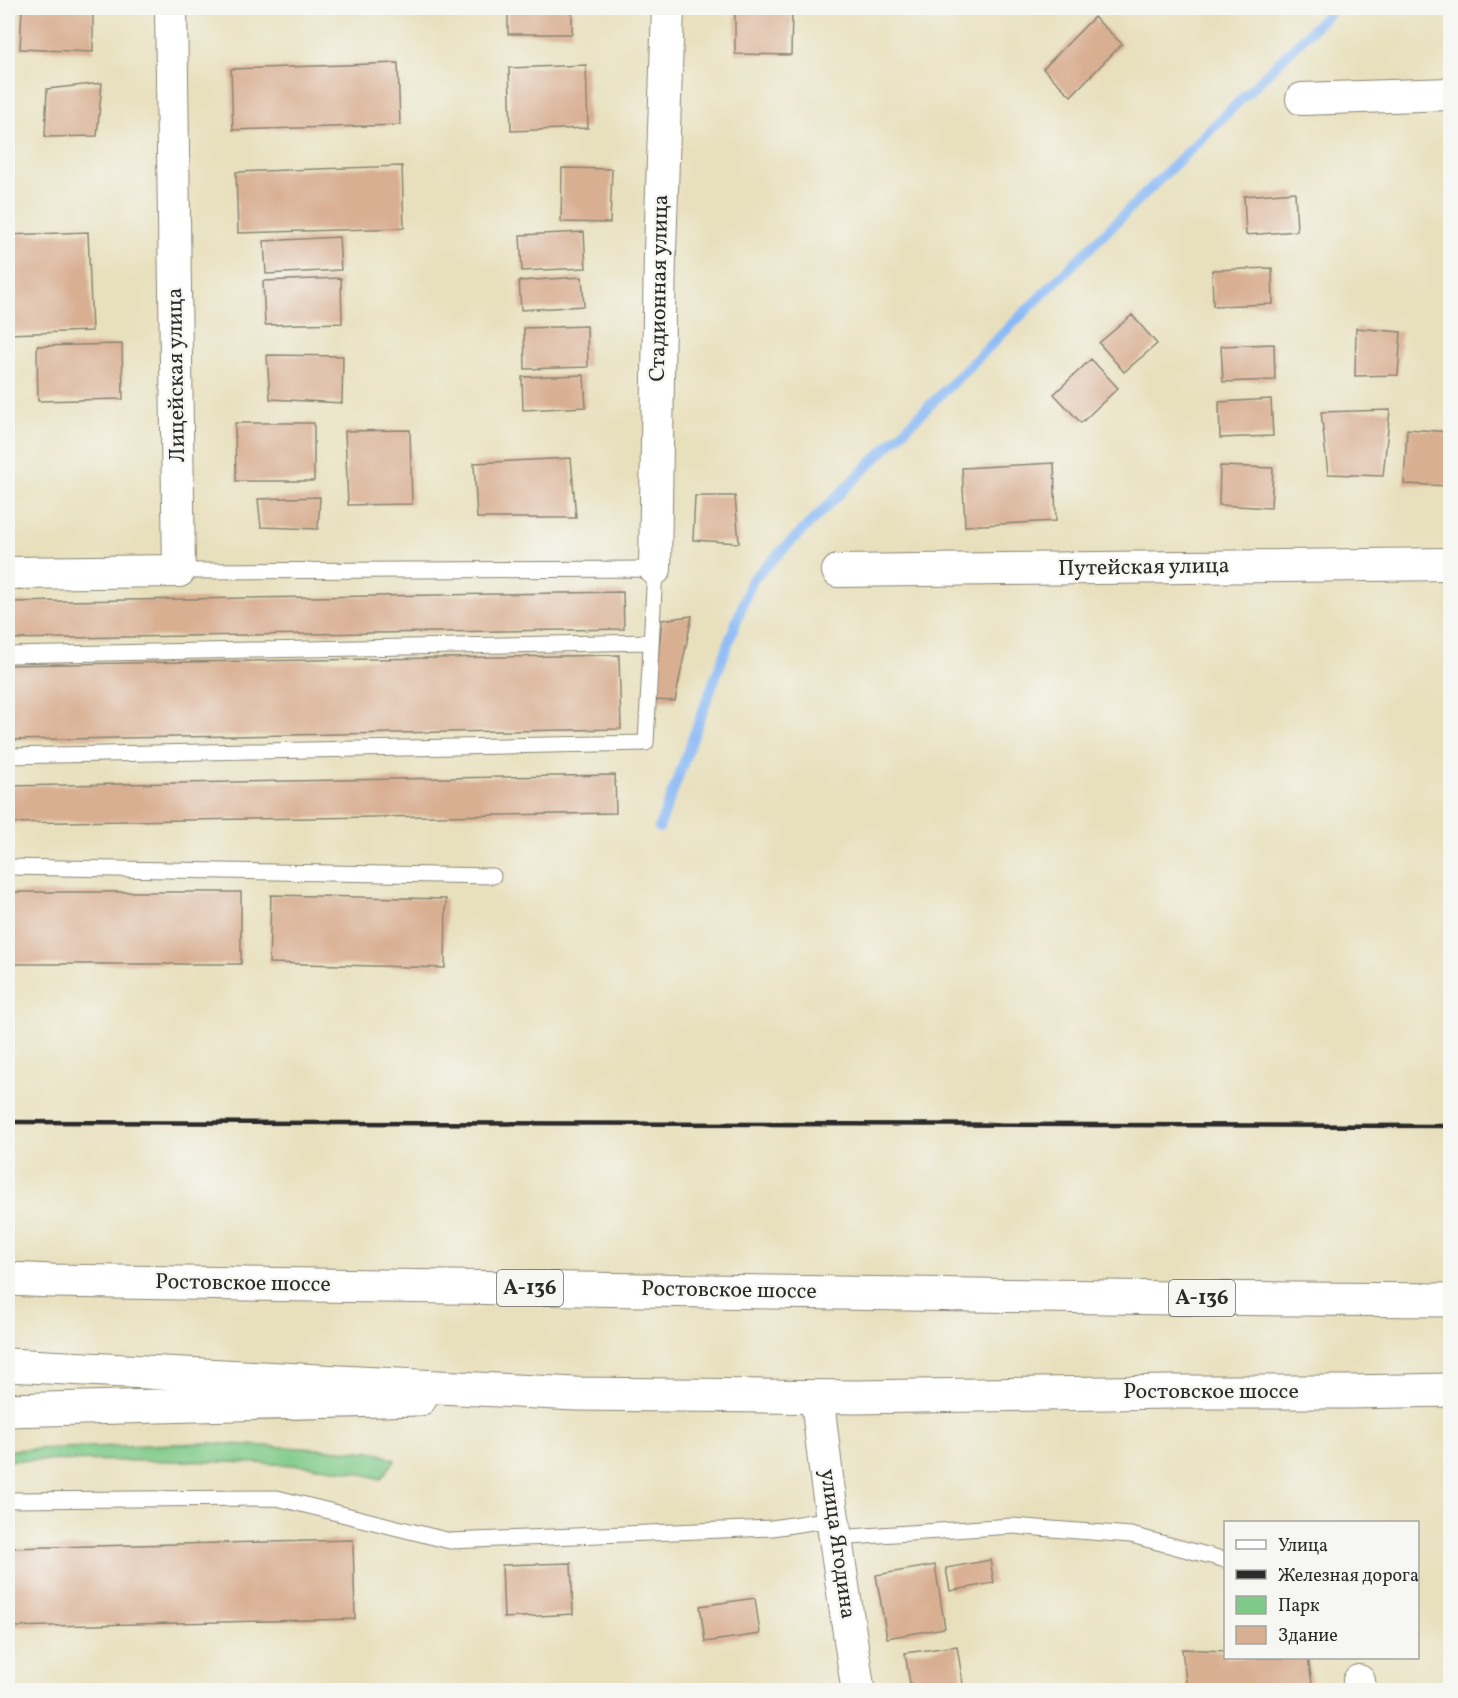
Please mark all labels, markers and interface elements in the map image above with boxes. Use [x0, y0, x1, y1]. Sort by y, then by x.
street label: Стадионная улица [643, 194, 677, 382]
street label: Лицейская улица [160, 287, 194, 463]
street label: Путейская улица [1058, 551, 1230, 585]
street label: Ростовское шоссе [155, 1267, 331, 1301]
road number: А-136 [497, 1270, 563, 1306]
street label: Ростовское шоссе [641, 1274, 817, 1308]
road number: А-136 [1169, 1280, 1235, 1316]
street label: Ростовское шоссе [1123, 1377, 1299, 1408]
street label: улица Ягодина [811, 1467, 863, 1621]
legend [1224, 1521, 1419, 1659]
text: Улица [1278, 1534, 1328, 1559]
text: Железная дорога [1278, 1564, 1419, 1589]
text: Парк [1278, 1594, 1320, 1619]
text: Здание [1278, 1624, 1338, 1649]

